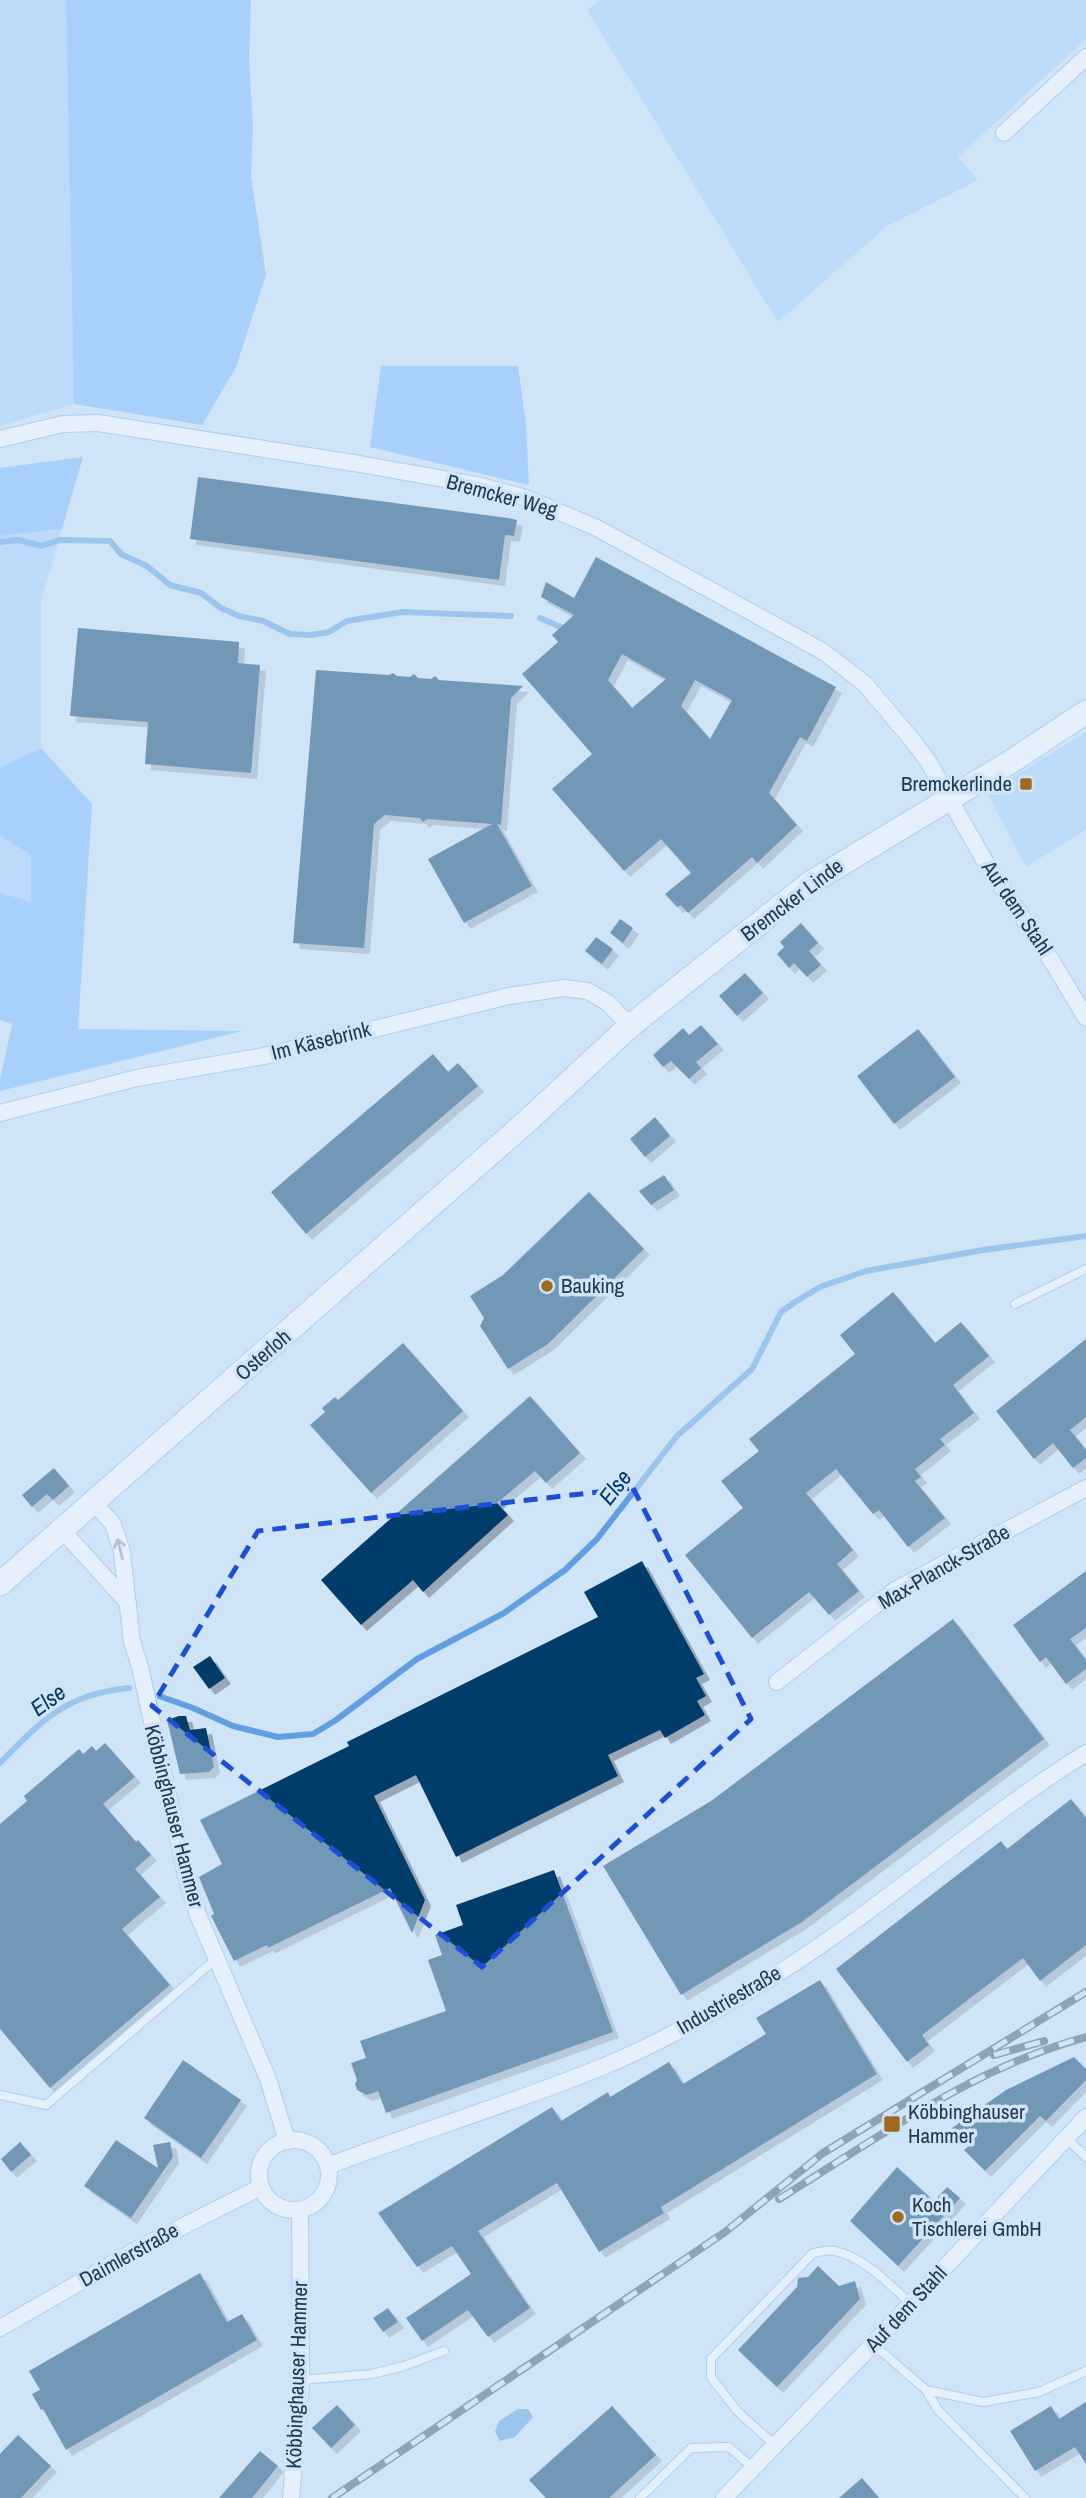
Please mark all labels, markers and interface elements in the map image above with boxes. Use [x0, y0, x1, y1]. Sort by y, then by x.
street label: Bremcker Weg [444, 467, 561, 524]
place label: Bremckerlinde [901, 769, 1012, 798]
marker: Bremckerlinde [1018, 776, 1034, 792]
street label: Bremcker Linde [734, 851, 849, 948]
street label: Auf dem Stahl [975, 854, 1060, 961]
street label: Im Käsebrink [268, 1014, 374, 1067]
place label: Bauking [561, 1271, 625, 1300]
marker: Bauking [539, 1278, 555, 1294]
street label: Osterloh [229, 1322, 297, 1387]
water label: Else [591, 1463, 638, 1511]
street label: Max-Planck-Straße [873, 1517, 1015, 1616]
one-way arrow [113, 1538, 126, 1561]
water label: Else [24, 1676, 72, 1723]
street label: Köbbinghauser Hammer [138, 1721, 211, 1911]
street label: Industriestraße [671, 1958, 786, 2041]
place label: Köbbinghauser Hammer [908, 2097, 1025, 2150]
marker: Köbbinghauser Hammer [882, 2114, 902, 2134]
place label: Koch Tischlerei GmbH [912, 2190, 1042, 2243]
marker: Koch Tischlerei GmbH [890, 2209, 906, 2225]
street label: Daimlerstraße [74, 2215, 183, 2294]
street label: Auf dem Stahl [857, 2259, 953, 2359]
street label: Köbbinghauser Hammer [279, 2280, 314, 2469]

